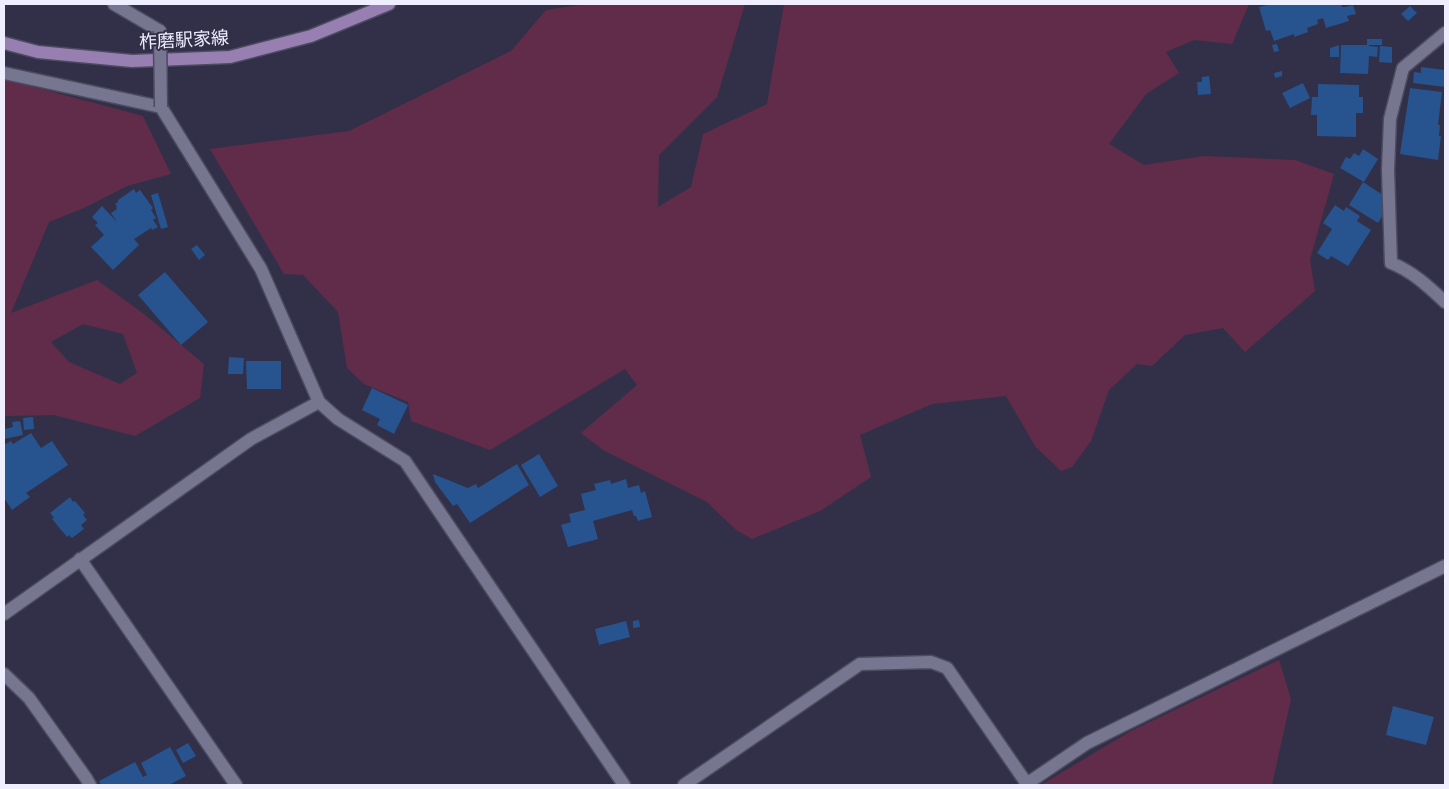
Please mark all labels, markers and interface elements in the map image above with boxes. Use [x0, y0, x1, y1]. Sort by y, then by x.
street label: 柞磨駅家線 [138, 25, 230, 55]

